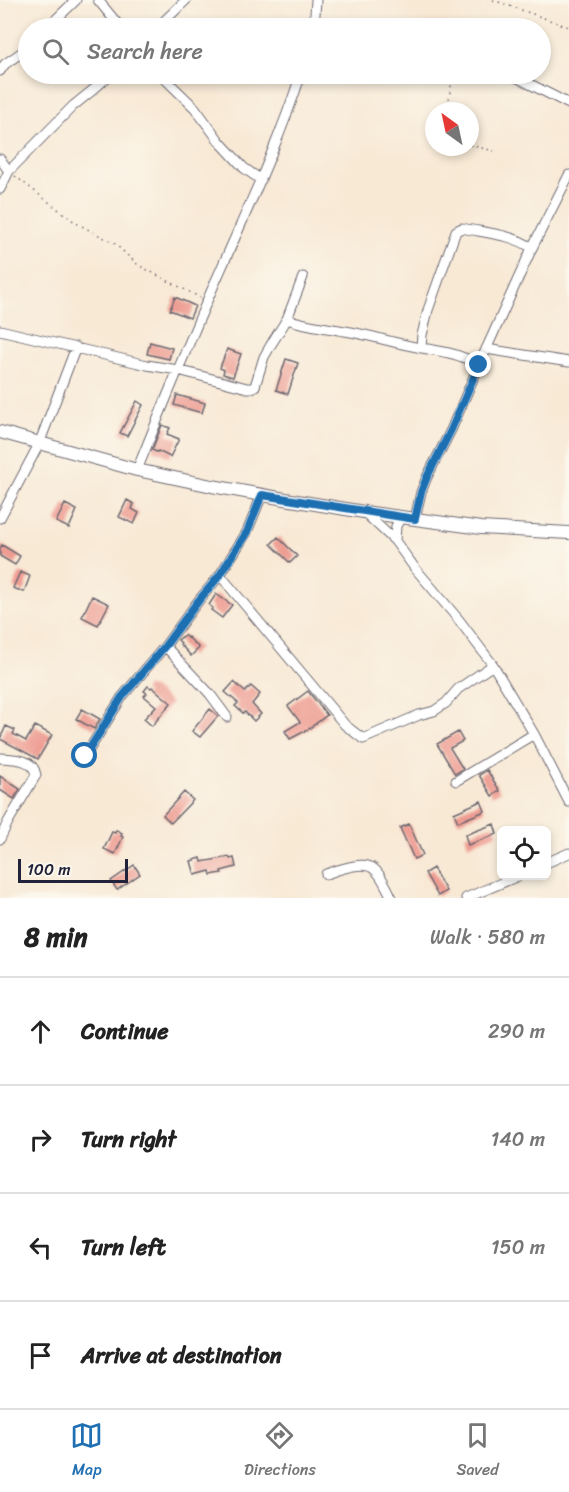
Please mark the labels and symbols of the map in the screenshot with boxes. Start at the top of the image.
north arrow [425,102,479,156]
route end [465,351,491,377]
route start [71,742,97,768]
scale bar [18,856,128,884]

